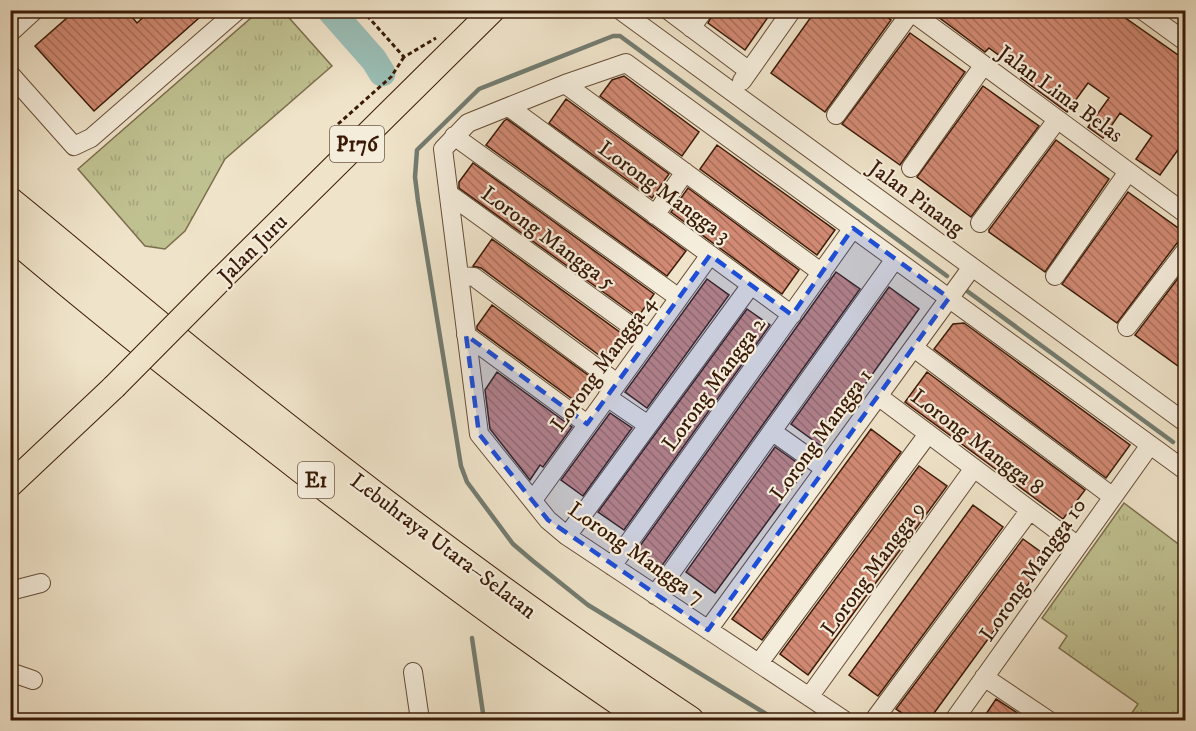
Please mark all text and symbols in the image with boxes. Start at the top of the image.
street label: Jalan Lima Belas [991,39,1128,149]
road number: P176 [330,126,384,162]
street label: Lorong Mangga 3 [593,135,736,249]
street label: Jalan Pinang [862,153,969,242]
street label: Lorong Mangga 5 [476,180,621,296]
street label: Jalan Juru [211,209,294,291]
street label: Lorong Mangga 4 [545,290,662,437]
street label: Lorong Mangga 2 [656,311,772,456]
street label: Lorong Mangga 1 [764,364,878,506]
street label: Lorong Mangga 8 [905,383,1049,501]
road number: E1 [298,462,334,498]
street label: Lebuhraya Utara–Selatan [345,467,542,625]
street label: Lorong Mangga 10 [974,493,1093,647]
street label: Lorong Mangga 7 [563,496,710,610]
street label: Lorong Mangga 9 [815,496,931,641]

